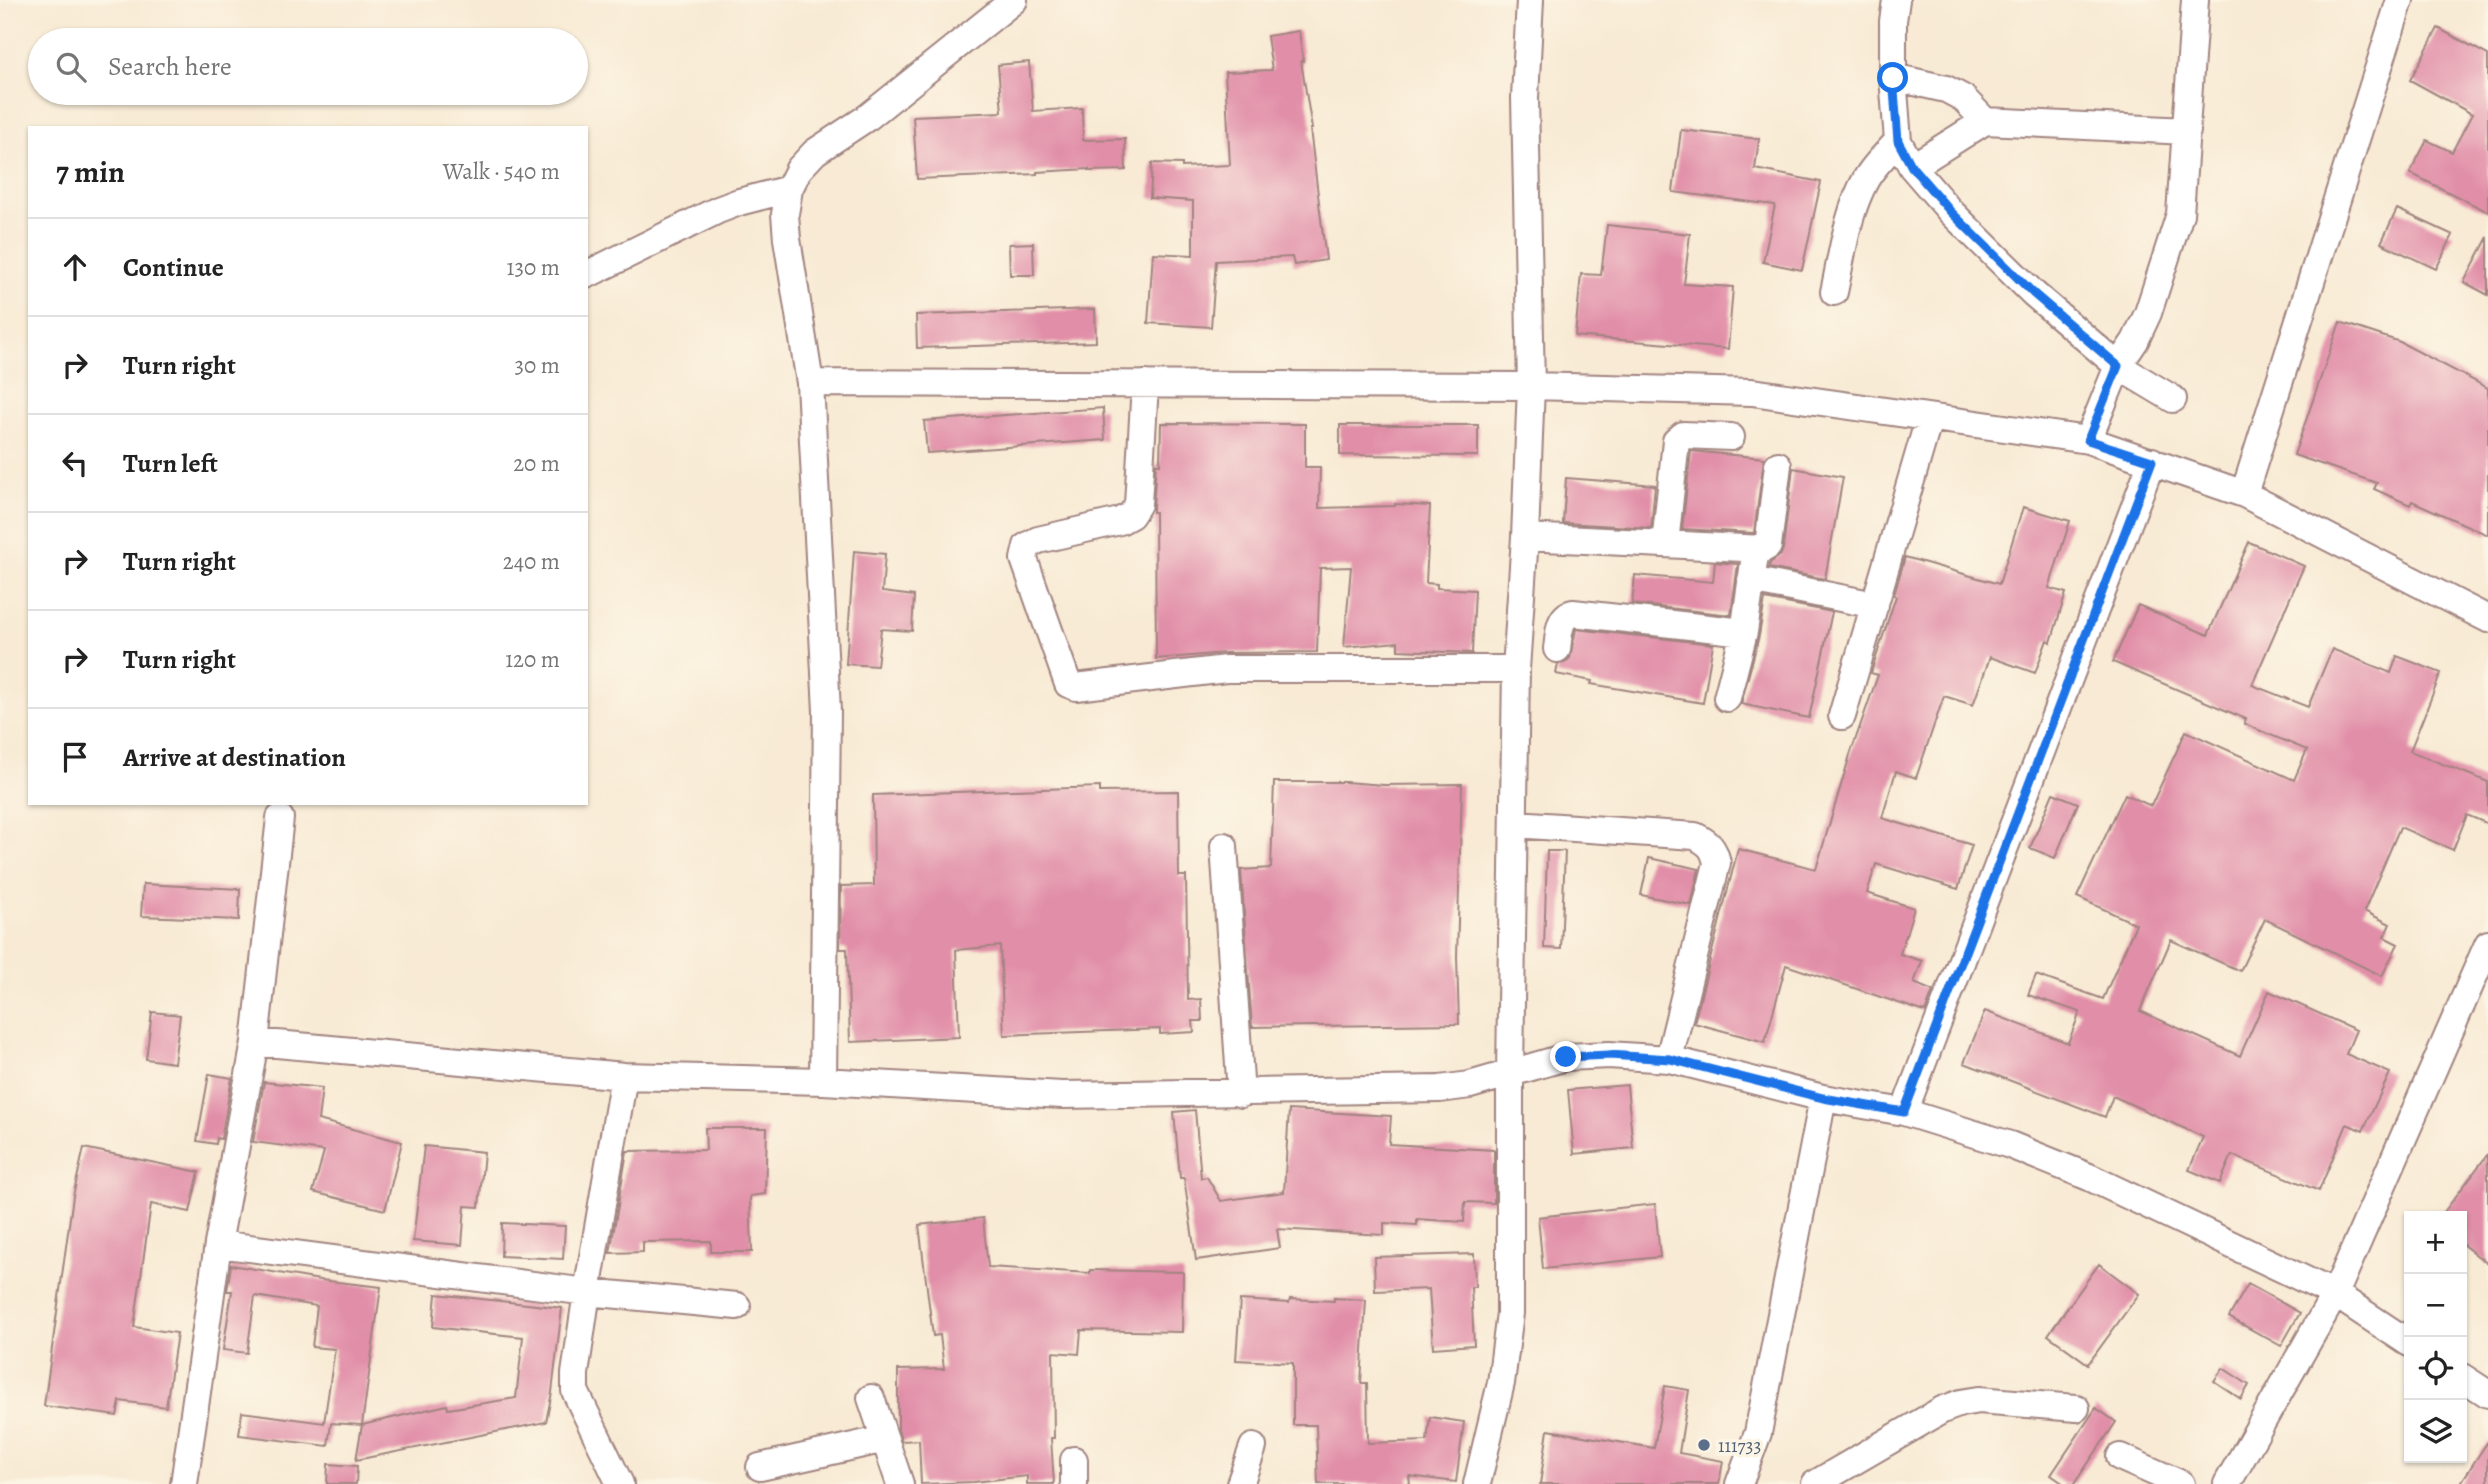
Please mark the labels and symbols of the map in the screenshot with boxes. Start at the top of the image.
route start [1877,62,1908,93]
route end [1550,1041,1581,1072]
place label: 111733 [1718,1433,1761,1459]
marker: 111733 [1696,1437,1712,1453]

